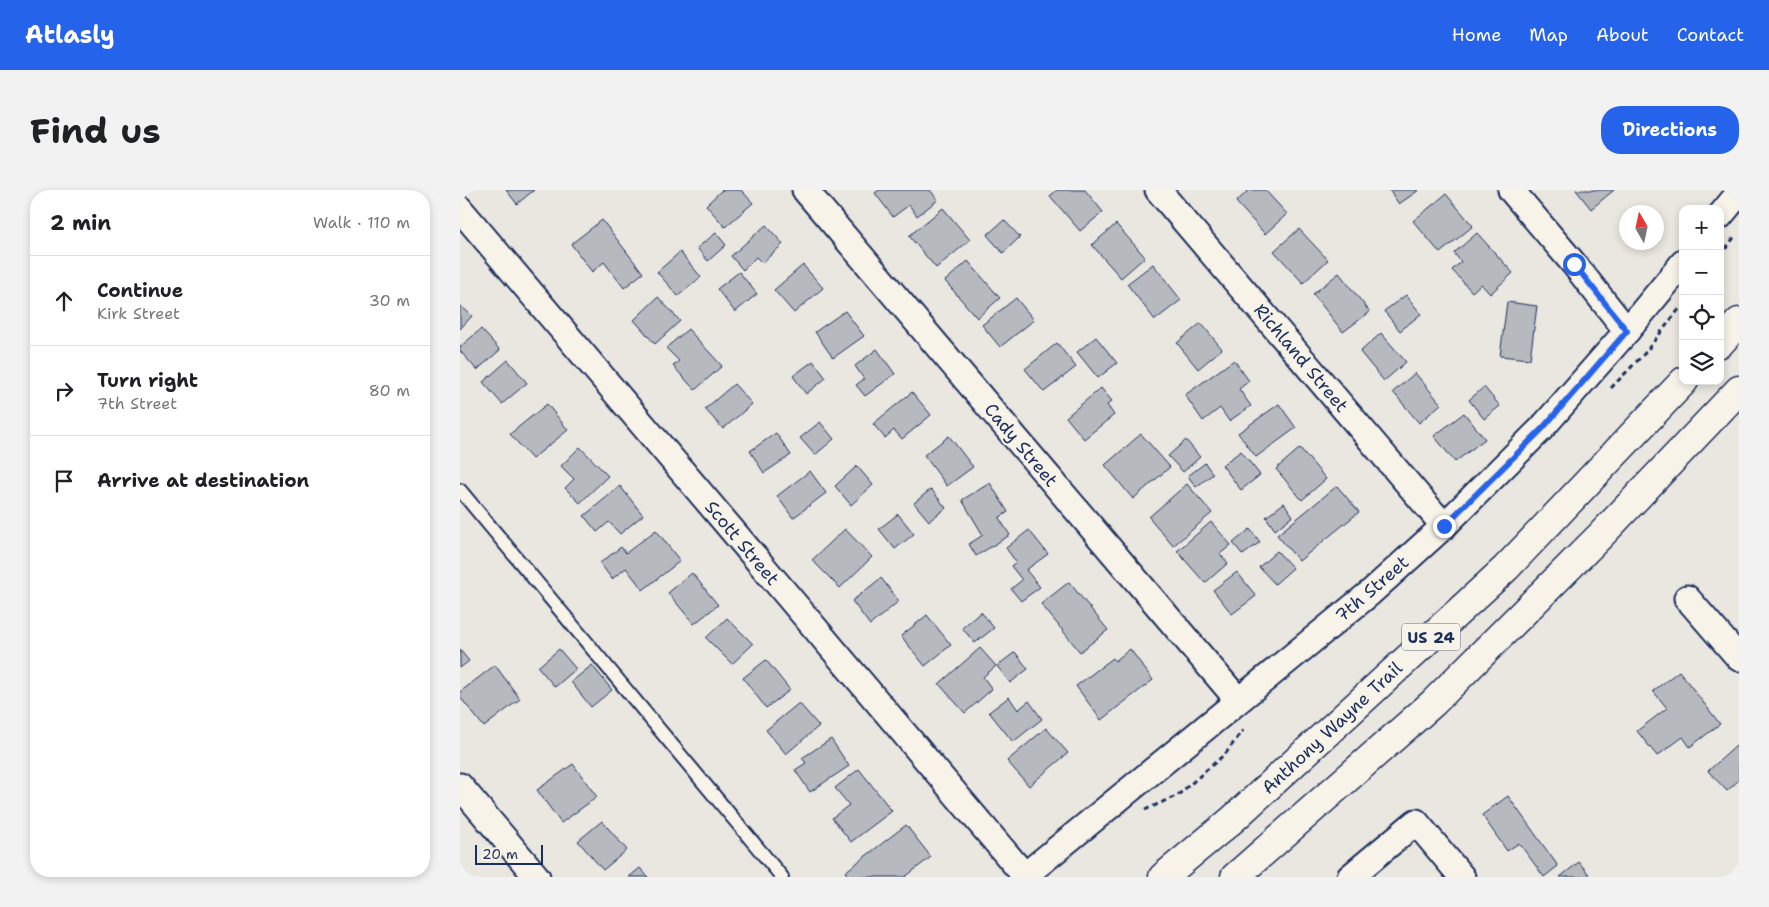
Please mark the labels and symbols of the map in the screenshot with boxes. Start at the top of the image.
north arrow [1619,205,1664,250]
route start [1563,253,1586,276]
street label: Richland Street [1248,299,1354,418]
street label: Cady Street [979,398,1063,492]
street label: Scott Street [699,496,785,591]
route end [1433,515,1456,538]
street label: 7th Street [1330,550,1414,628]
road number: US 24 [1402,624,1460,651]
street label: Anthony Wayne Trail [1257,656,1408,799]
scale bar [475,842,542,865]

